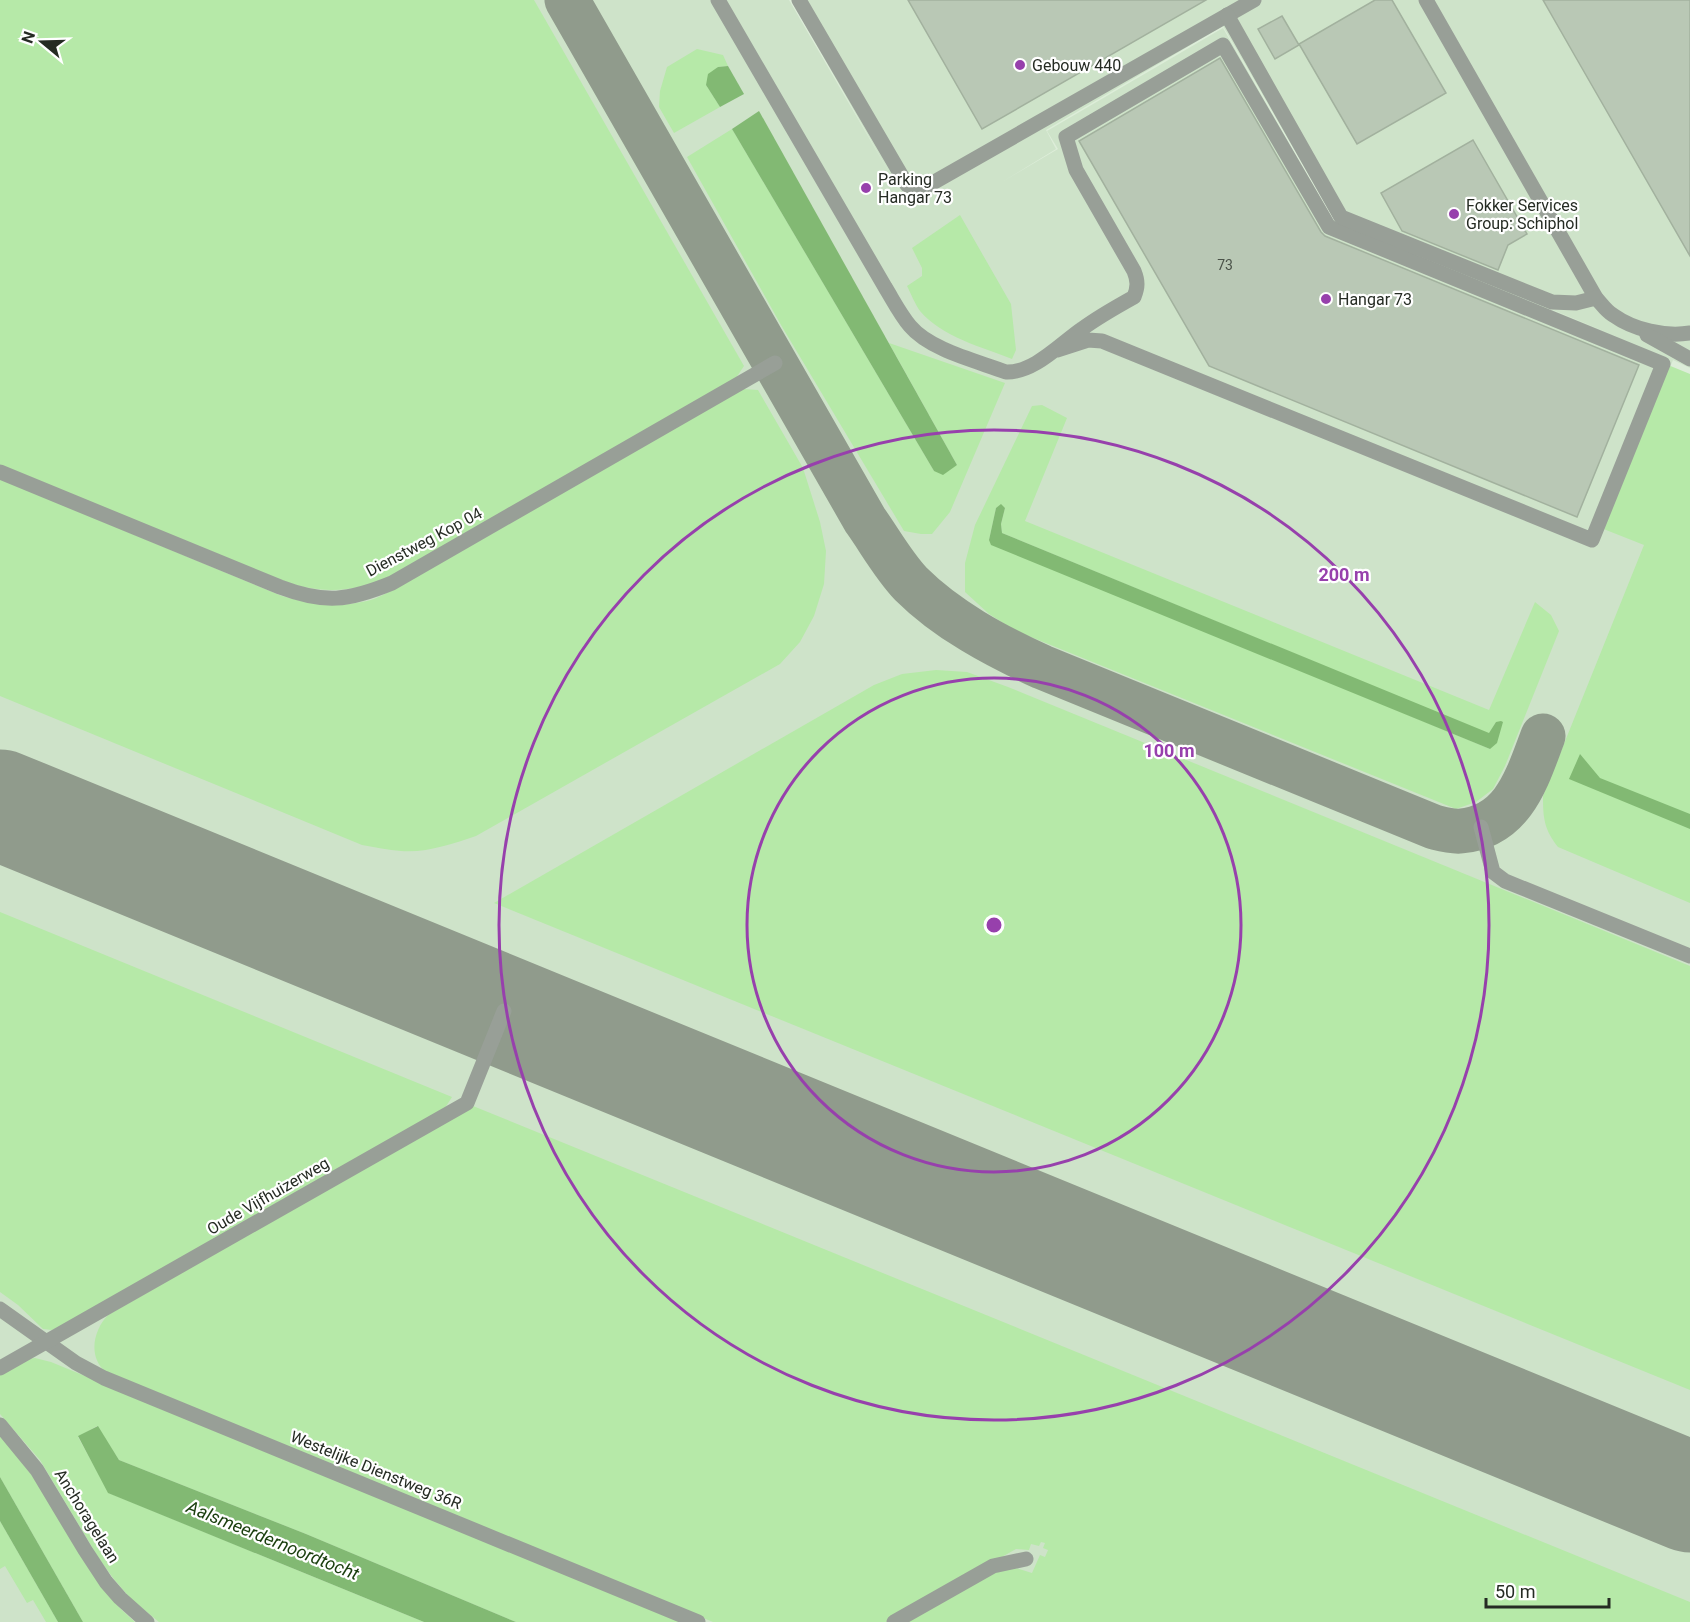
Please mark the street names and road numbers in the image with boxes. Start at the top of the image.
street label: Dienstweg Kop 04 [363,503,485,581]
street label: Oude Vijfhuizerweg [204,1153,332,1239]
street label: Westelijke Dienstweg 36R [288,1427,464,1513]
street label: Anchoragelaan [51,1466,123,1566]

